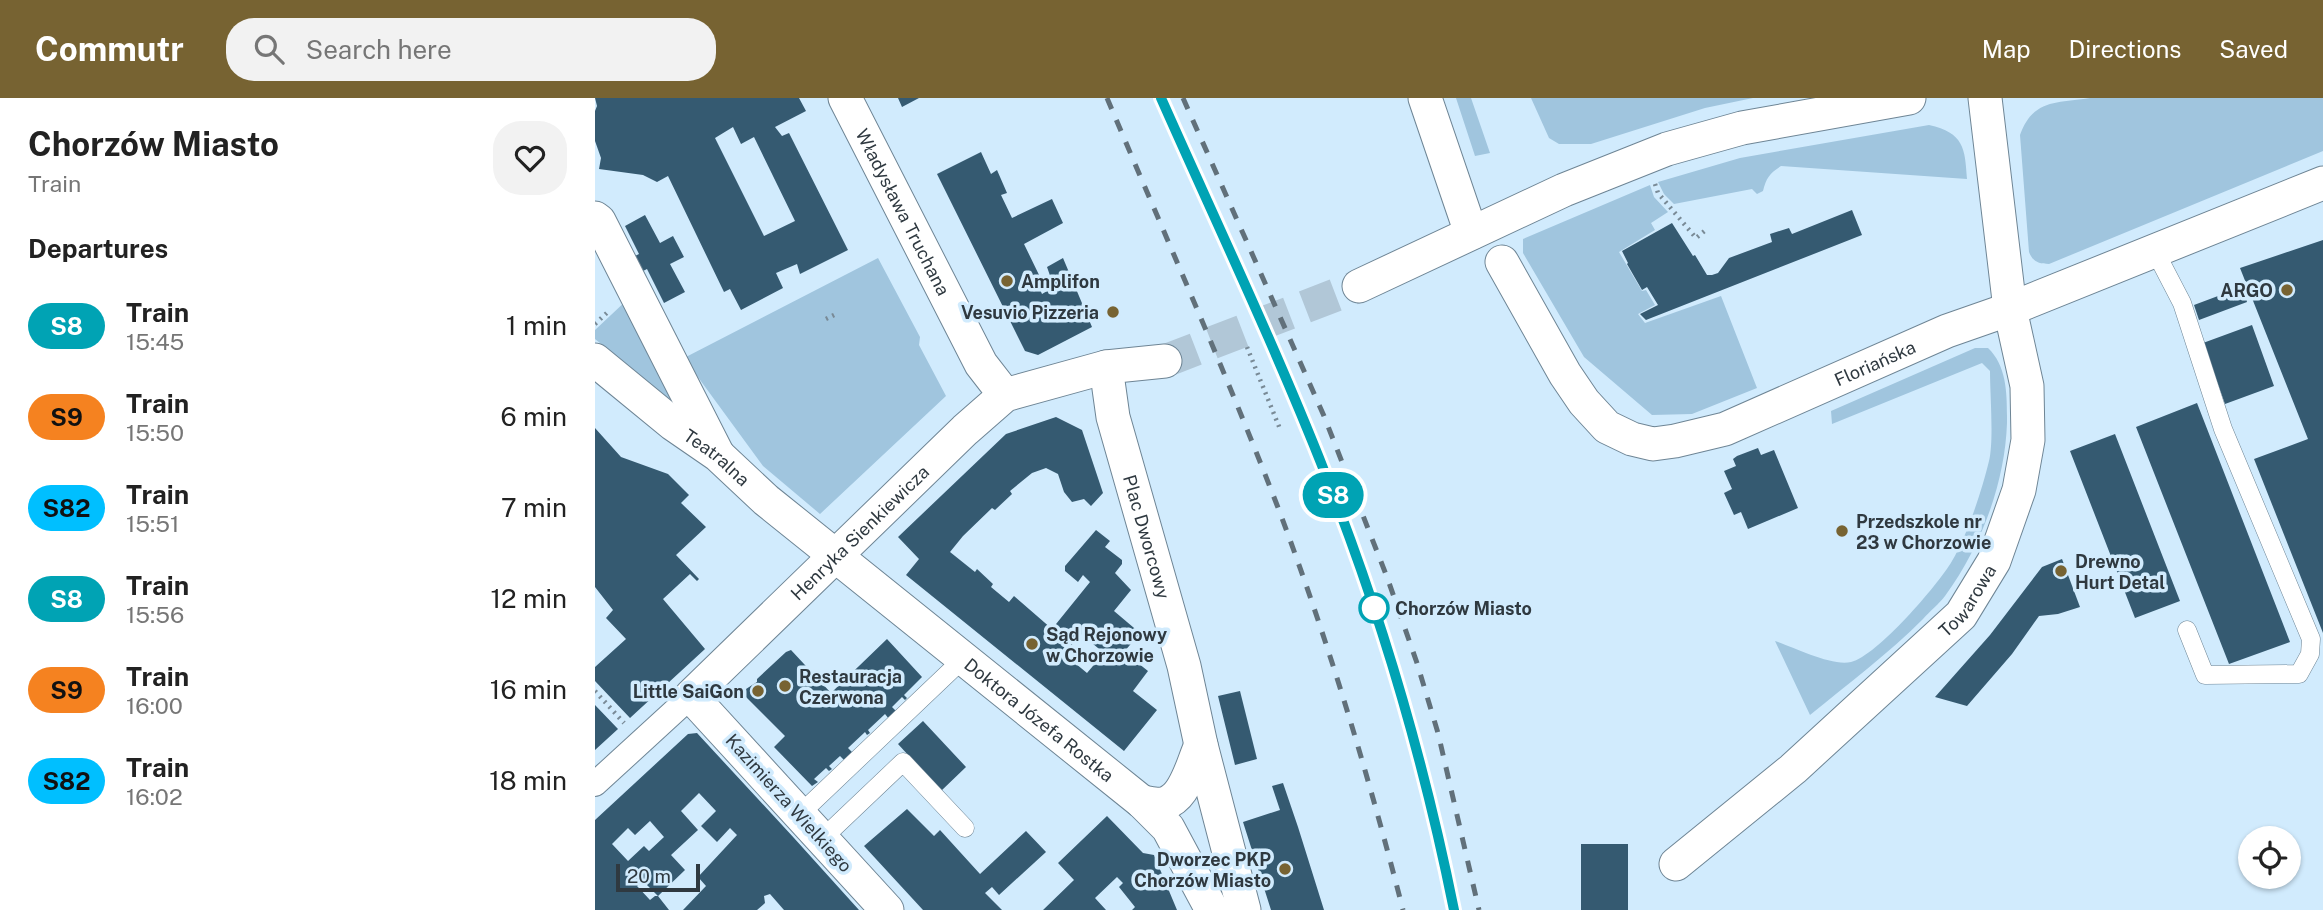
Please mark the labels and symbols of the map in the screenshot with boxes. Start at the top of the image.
street label: Władysława Truchana [852,125,955,299]
place label: Amplifon [1021,271,1100,292]
marker: Amplifon [999,273,1015,289]
place label: ARGO [2220,280,2273,301]
marker: ARGO [2279,282,2295,298]
place label: Vesuvio Pizzeria [961,302,1099,323]
marker: Vesuvio Pizzeria [1105,304,1121,320]
street label: Floriańska [1831,336,1919,390]
street label: Teatralna [680,424,754,490]
street label: Henryka Sienkiewicza [786,461,933,604]
street label: Plac Dworcowy [1119,472,1175,601]
line badge: S8 [1301,472,1365,518]
place label: Przedszkole nr 23 w Chorzowie [1856,511,1991,553]
marker: Przedszkole nr 23 w Chorzowie [1834,523,1850,539]
place label: Drewno Hurt Detal [2075,551,2165,593]
street label: Towarowa [1934,561,2000,641]
marker: Drewno Hurt Detal [2053,563,2069,579]
marker: Chorzów Miasto [1359,593,1389,623]
place label: Chorzów Miasto [1395,598,1532,619]
place label: Sąd Rejonowy w Chorzowie [1046,624,1167,666]
marker: Sąd Rejonowy w Chorzowie [1024,636,1040,652]
street label: Doktora Józefa Rostka [961,653,1118,786]
place label: Restauracja Czerwona [799,666,902,708]
marker: Restauracja Czerwona [777,678,793,694]
place label: Little SaiGon [633,681,744,702]
marker: Little SaiGon [750,683,766,699]
street label: Kazimierza Wielkiego [722,730,856,876]
place label: Dworzec PKP Chorzów Miasto [1134,849,1271,891]
scale bar [616,861,700,893]
marker: Dworzec PKP Chorzów Miasto [1277,861,1293,877]

